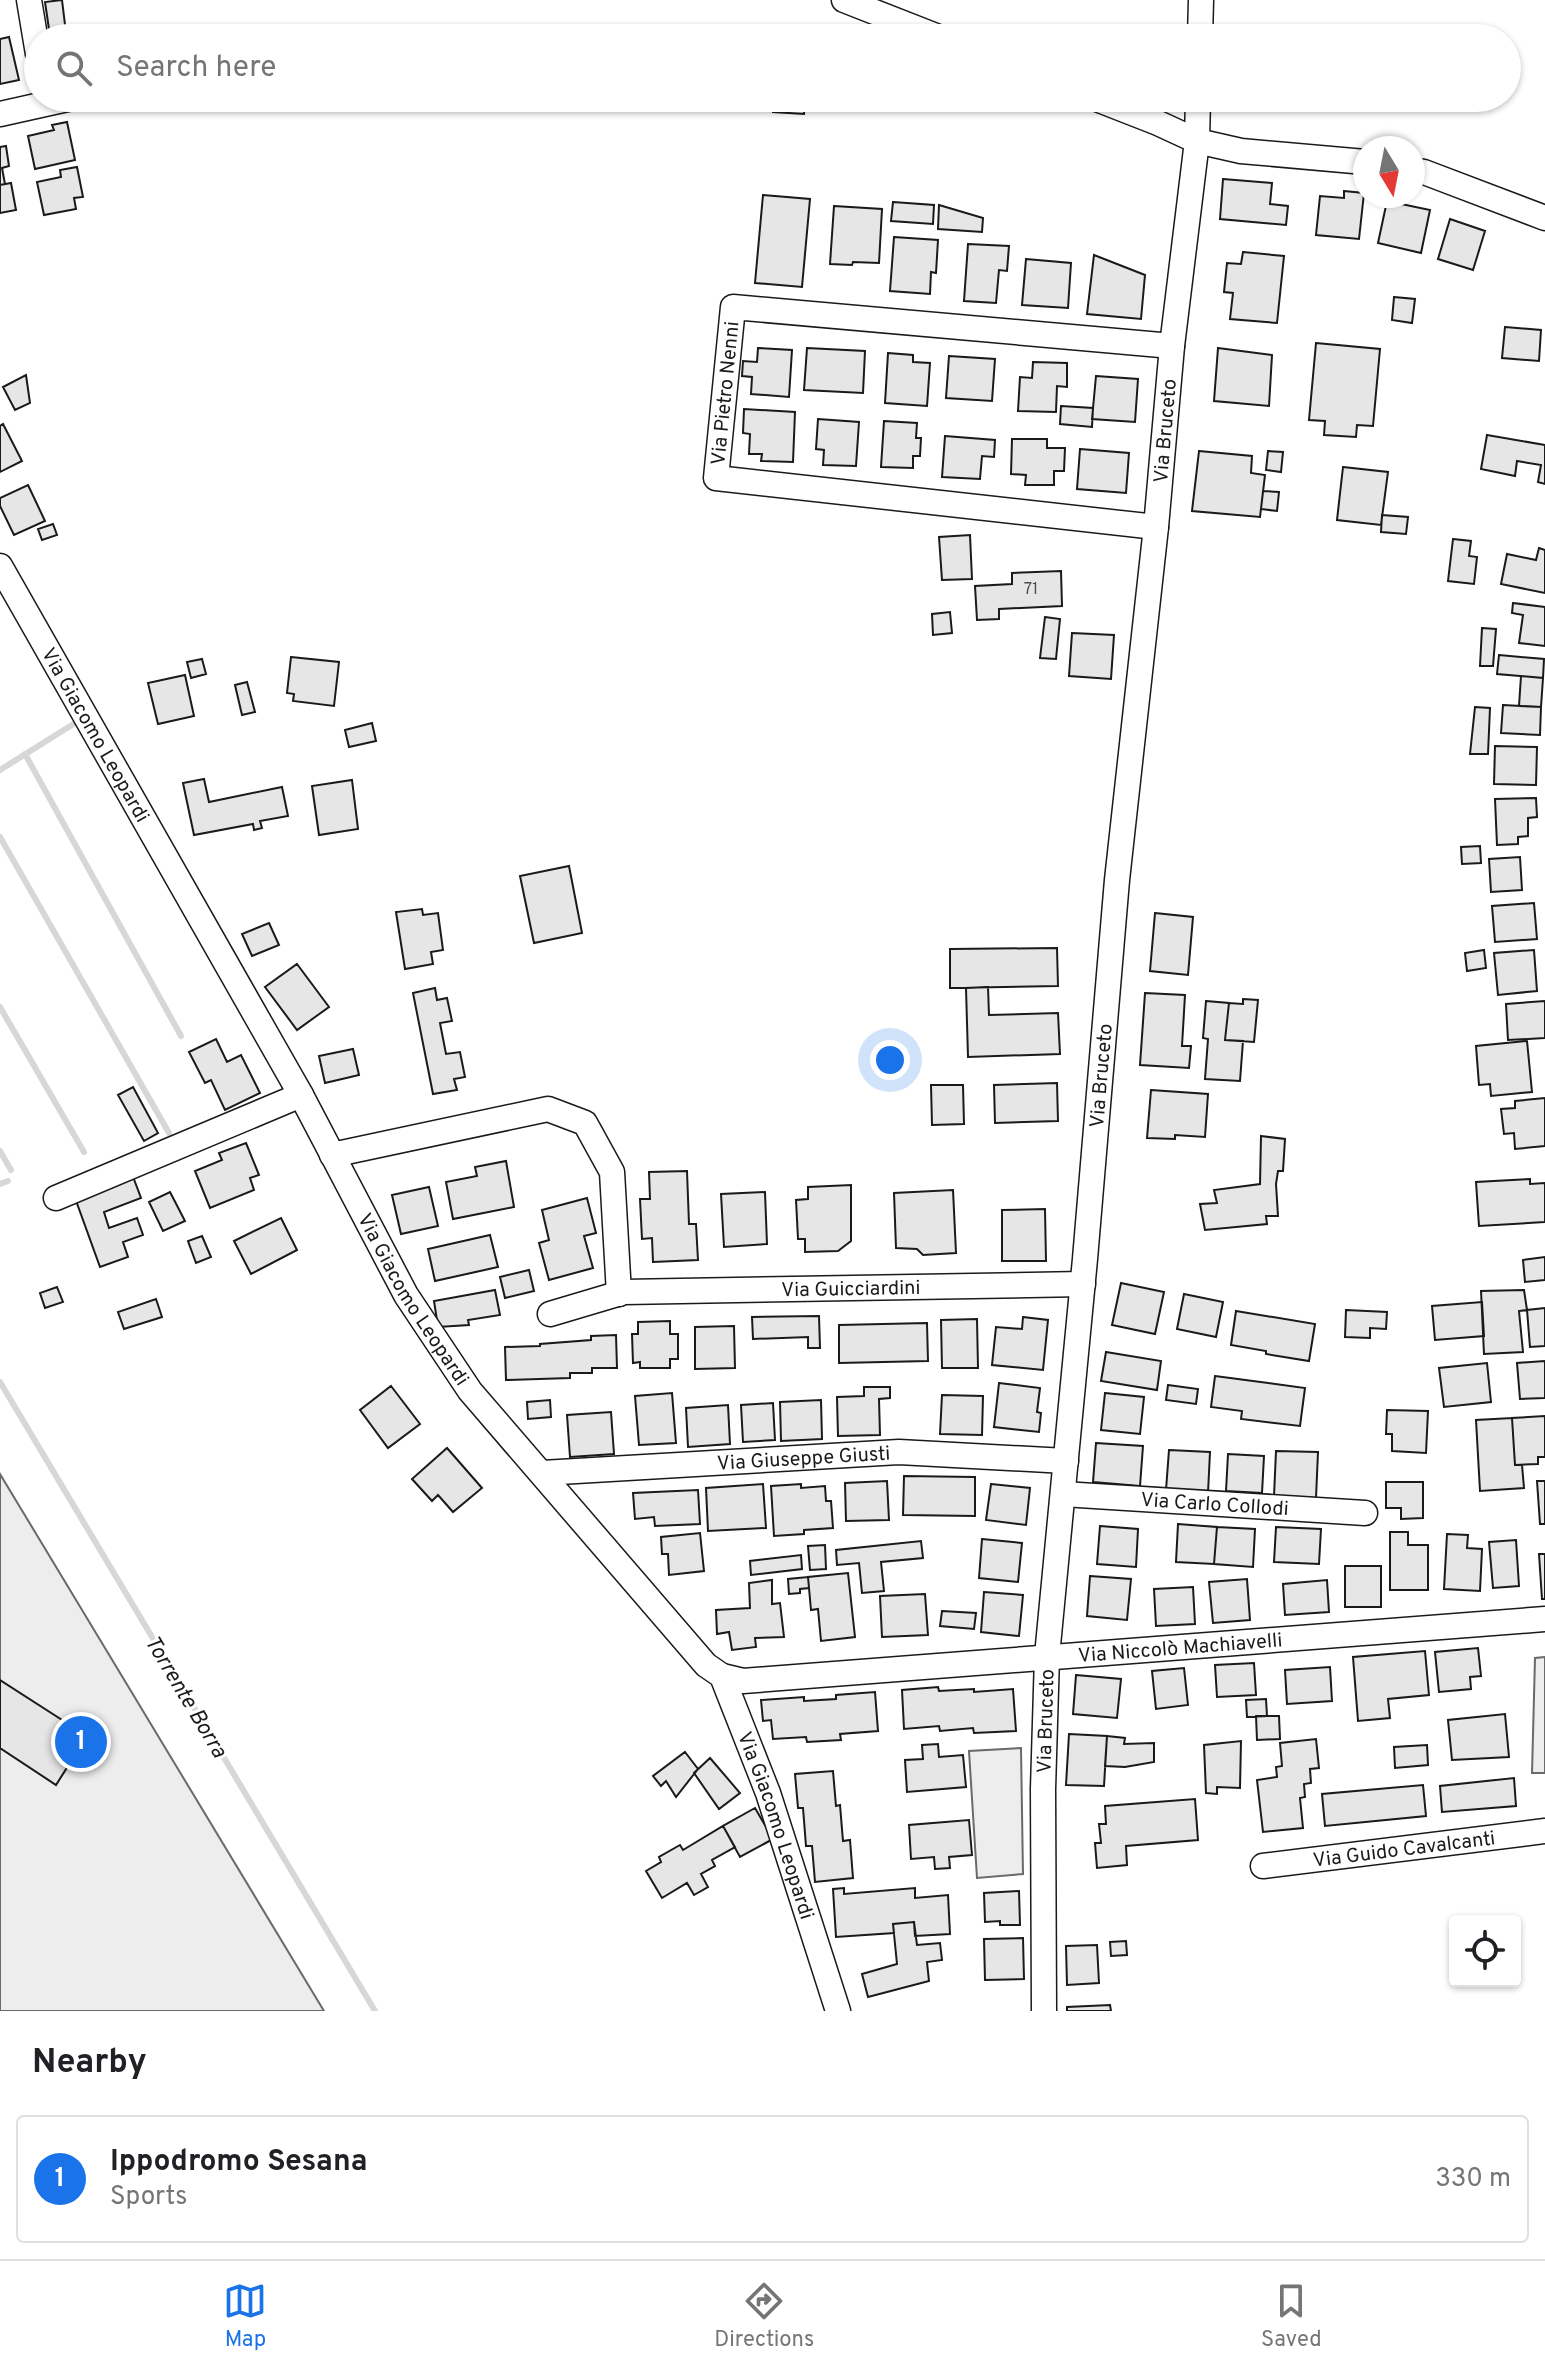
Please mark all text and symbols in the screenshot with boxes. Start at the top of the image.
search box [24,24,1521,112]
icon: search [52,46,96,90]
text: Search here [116,50,276,87]
north arrow [1353,136,1425,208]
street label: Via Pietro Nenni [706,320,747,467]
street label: Via Bruceto [1149,378,1184,484]
house number: 71 [1024,580,1038,600]
street label: Via Giacomo Leopardi [34,644,154,828]
street label: Via Bruceto [1085,1023,1120,1129]
your location [870,1040,910,1080]
street label: Via Giacomo Leopardi [350,1209,474,1391]
street label: Via Guicciardini [781,1276,921,1304]
street label: Via Giuseppe Giusti [716,1442,891,1478]
street label: Via Carlo Collodi [1140,1488,1289,1523]
street label: Via Niccolò Machiavelli [1077,1628,1283,1670]
water label: Torrente Borra [138,1631,232,1764]
street label: Via Bruceto [1032,1668,1062,1774]
pin: 1 [55,1712,107,1772]
street label: Via Giacomo Leopardi [730,1728,819,1923]
street label: Via Guido Cavalcanti [1312,1826,1497,1875]
map controls [1449,1915,1521,1987]
button: locate [1449,1915,1521,1987]
text: Nearby [32,2042,147,2085]
text: Ippodromo Sesana [110,2144,367,2181]
text: 1 [55,2163,65,2196]
text: 330 m [1435,2163,1511,2196]
text: Sports [110,2181,187,2214]
tab: Map [223,2279,267,2354]
tab: Directions [714,2279,814,2354]
tab: Saved [1261,2279,1322,2354]

